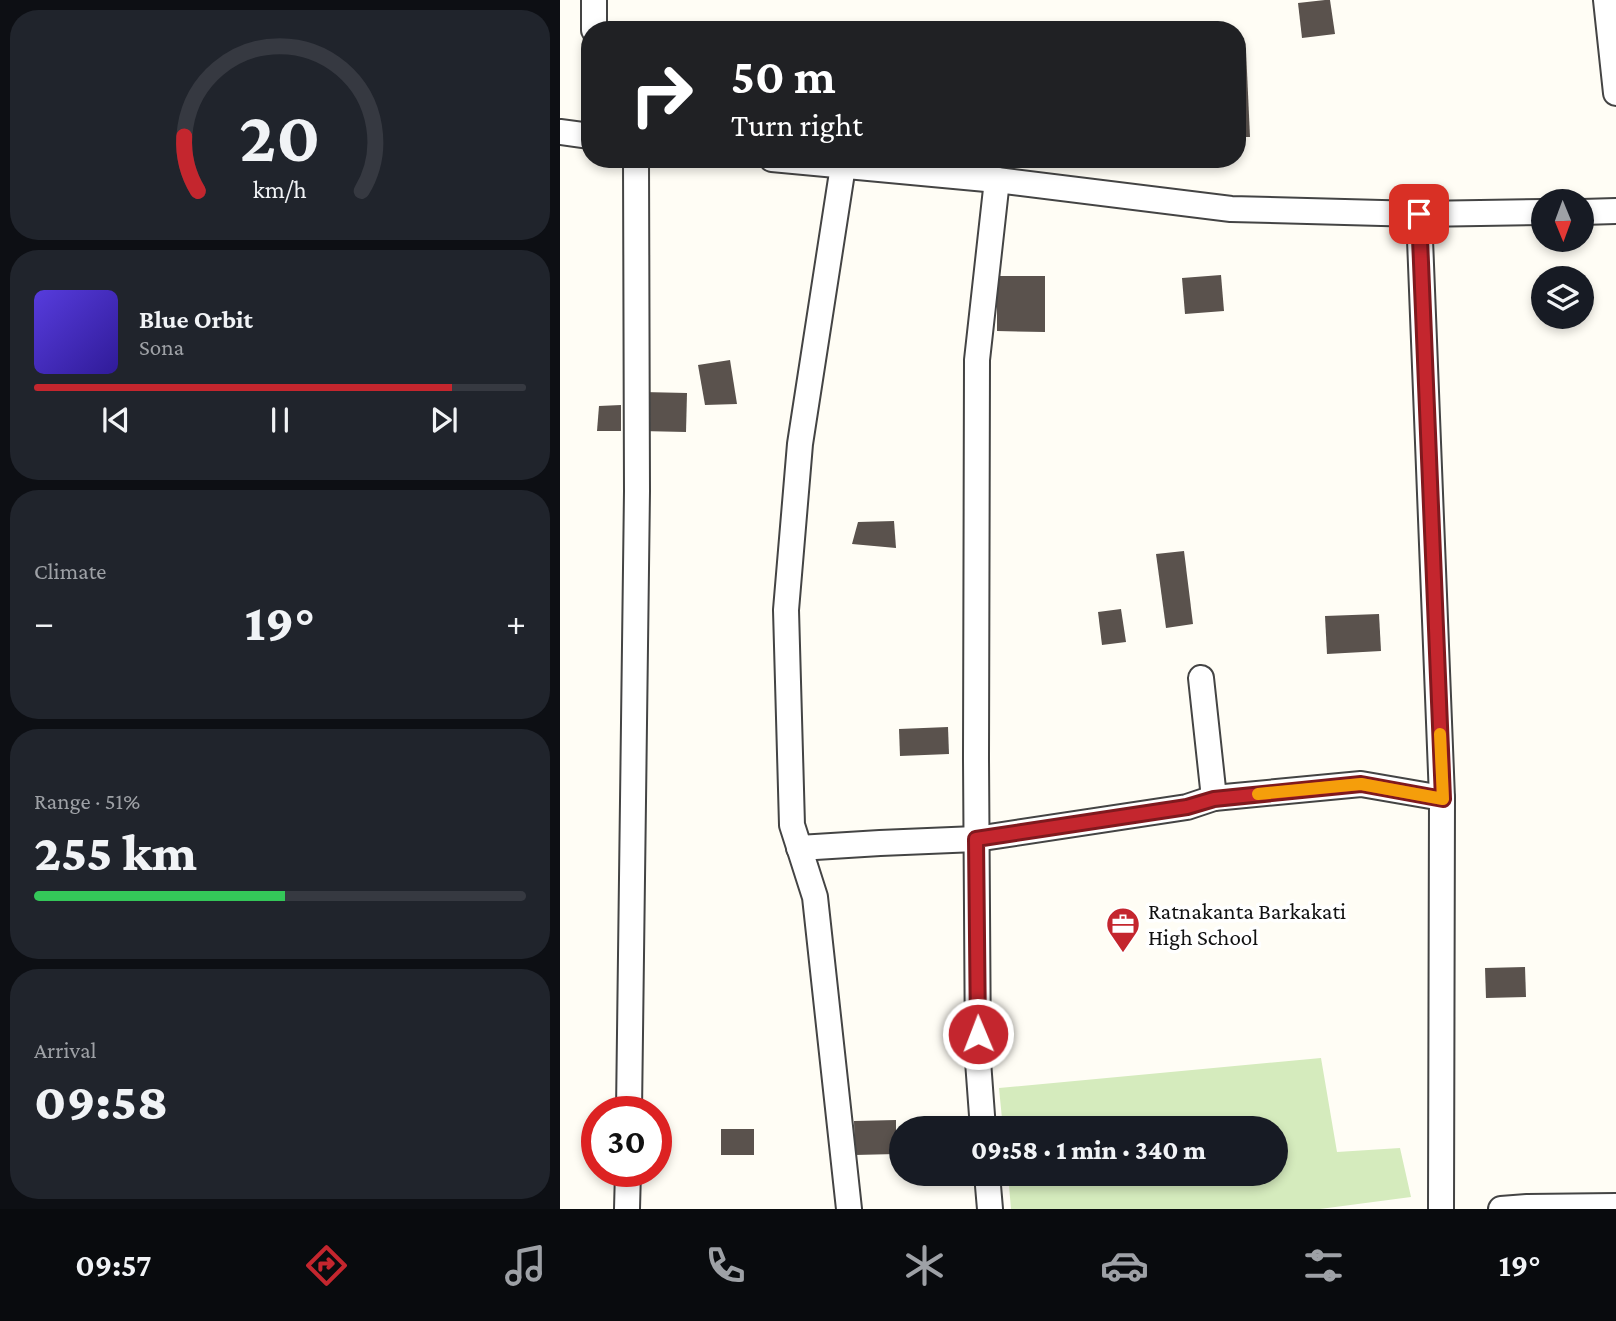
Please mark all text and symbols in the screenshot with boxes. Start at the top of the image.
icon: right [616,49,707,140]
text: 50 m [731,49,836,104]
text: 20 [239,96,321,177]
text: Turn right [731,107,863,143]
text: km/h [253,176,307,203]
pin [1389,184,1449,244]
north arrow [1531,189,1594,252]
map controls [1531,189,1594,329]
icon: arrive [1400,195,1438,233]
button: layers [1531,266,1594,329]
text: Blue Orbit [139,305,253,334]
text: Sona [139,334,184,360]
icon: previous [97,401,135,439]
icon: pause [261,401,299,439]
icon: next [425,401,463,439]
text: Climate [34,558,106,584]
text: 19° [245,593,315,651]
text: − [34,601,54,643]
text: + [506,601,526,643]
text: Range · 51% [34,788,140,814]
text: 255 km [34,823,197,881]
place label: Ratnakanta Barkakati High School [1148,898,1346,950]
office icon: Ratnakanta Barkakati High School [1104,905,1142,954]
position arrow [941,997,1015,1071]
text: Arrival [34,1037,97,1063]
text: 09:58 [34,1072,168,1130]
speed limit sign: 30 [581,1096,672,1187]
text: 09:58 · 1 min · 340 m [971,1136,1206,1165]
icon: directions [302,1241,351,1290]
icon: music [501,1241,550,1290]
icon: phone [701,1241,750,1290]
icon: climate [900,1241,949,1290]
icon: car [1100,1241,1149,1290]
icon: filters [1299,1241,1348,1290]
text: 09:57 [75,1247,151,1283]
text: 19° [1499,1247,1541,1283]

